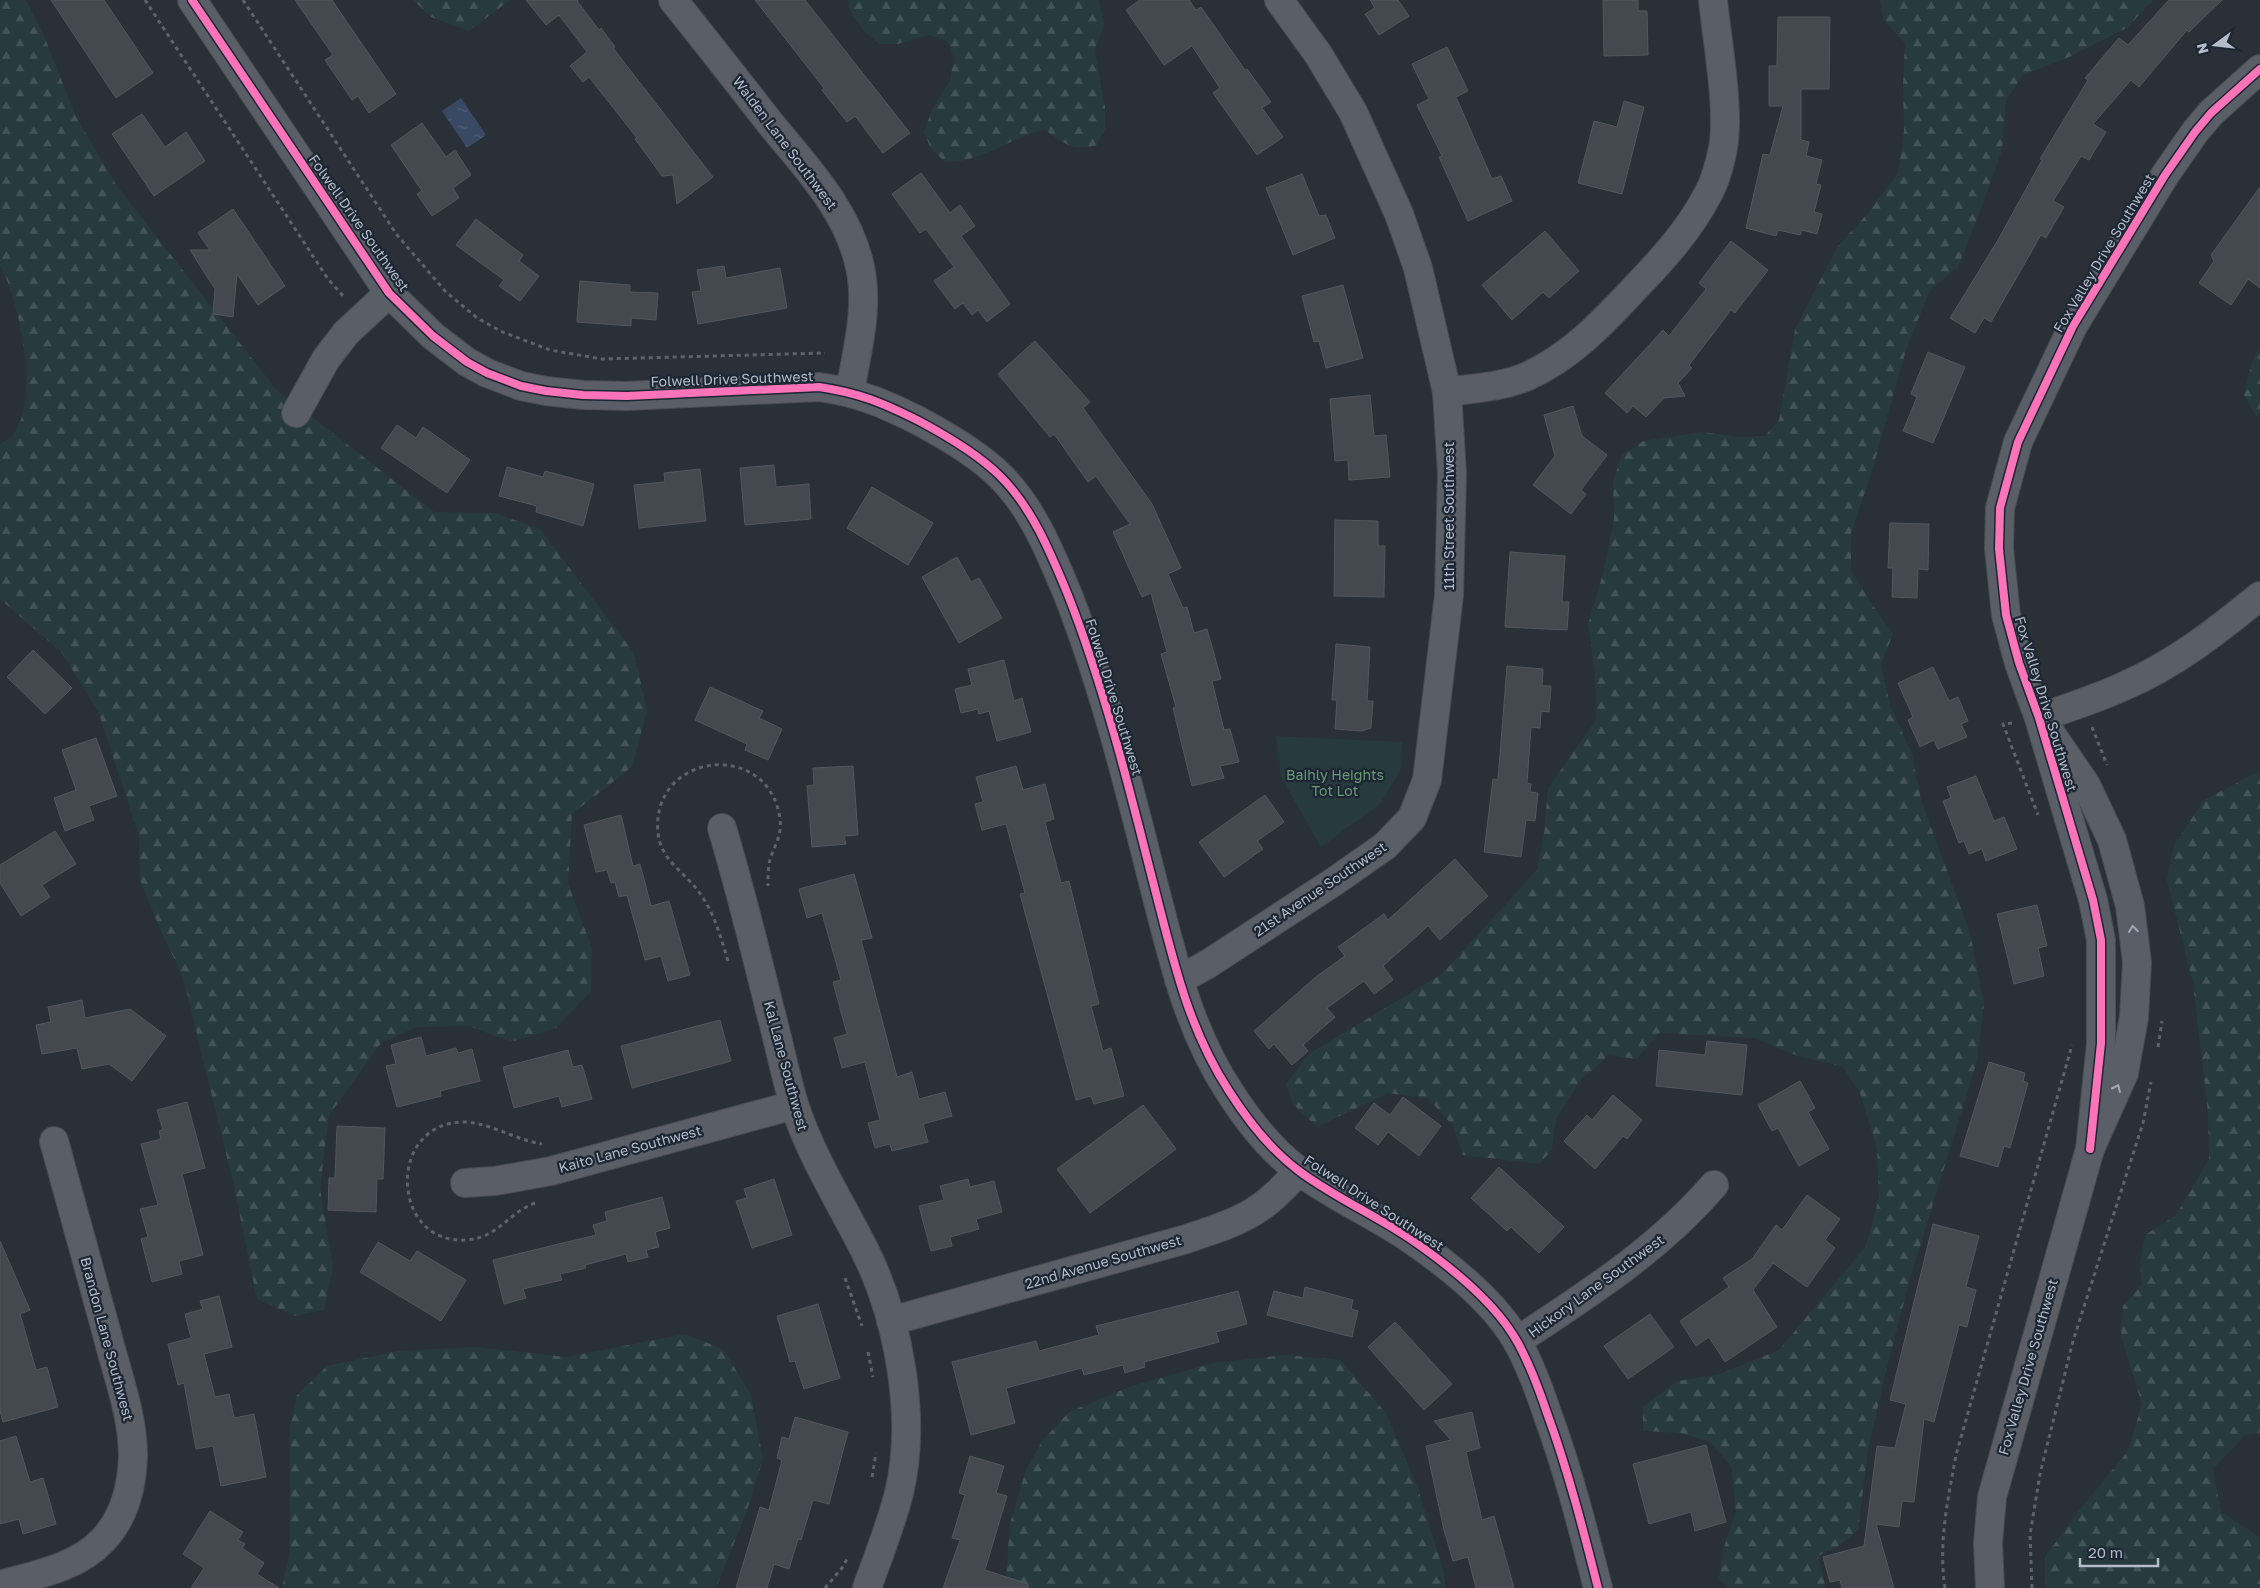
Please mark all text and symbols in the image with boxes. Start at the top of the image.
north arrow [2190,20,2240,70]
text: N [2192,41,2212,56]
street label: Walden Lane Southwest [730,73,841,213]
street label: Folwell Drive Southwest [306,151,413,294]
street label: Fox Valley Drive Southwest [2049,170,2158,335]
street label: Folwell Drive Southwest [650,367,814,390]
street label: 11th Street Southwest [1440,442,1457,590]
street label: Fox Valley Drive Southwest [2012,614,2081,794]
street label: Folwell Drive Southwest [1082,616,1146,777]
park label: Baihly Heights Tot Lot [1286,766,1384,799]
street label: 21st Avenue Southwest [1250,838,1389,939]
one-way arrow [2128,924,2139,932]
street label: Kal Lane Southwest [761,999,812,1133]
one-way arrow [2111,1084,2122,1093]
street label: Kaito Lane Southwest [557,1121,703,1176]
street label: Folwell Drive Southwest [1301,1151,1447,1254]
street label: 22nd Avenue Southwest [1023,1231,1183,1292]
street label: Hickory Lane Southwest [1524,1231,1667,1341]
street label: Brandon Lane Southwest [77,1255,138,1423]
street label: Fox Valley Drive Southwest [1994,1277,2061,1457]
scale bar [2080,1536,2158,1568]
text: 20 m [2088,1543,2123,1561]

